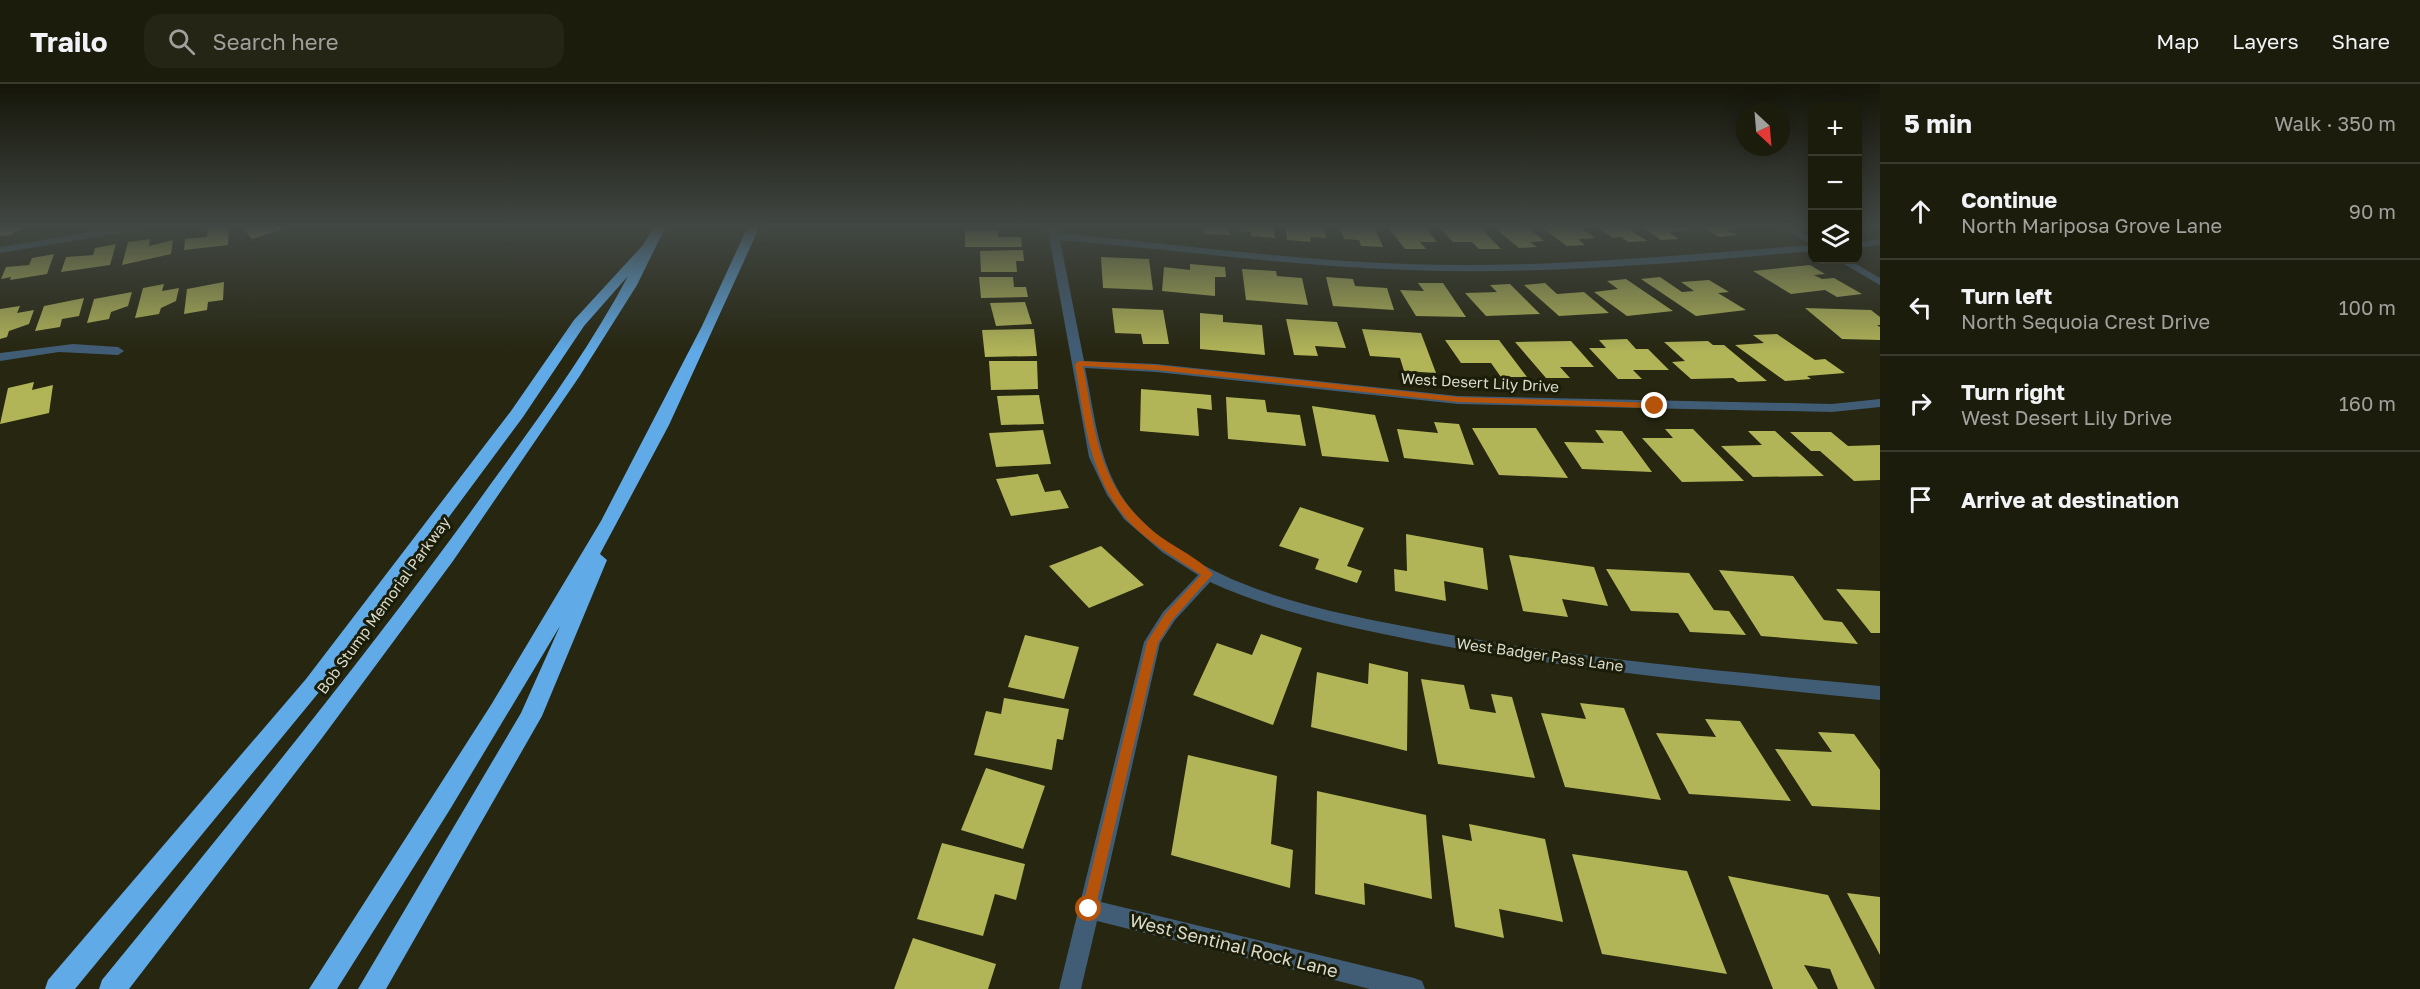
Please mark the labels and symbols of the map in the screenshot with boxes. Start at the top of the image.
north arrow [1736,102,1790,156]
street label: West Desert Lily Drive [1400,369,1560,395]
route end [1641,392,1667,418]
street label: Bob Stump Memorial Parkway [313,512,454,697]
street label: West Badger Pass Lane [1455,633,1625,675]
route start [1075,895,1101,921]
street label: West Sentinal Rock Lane [1127,908,1341,982]

